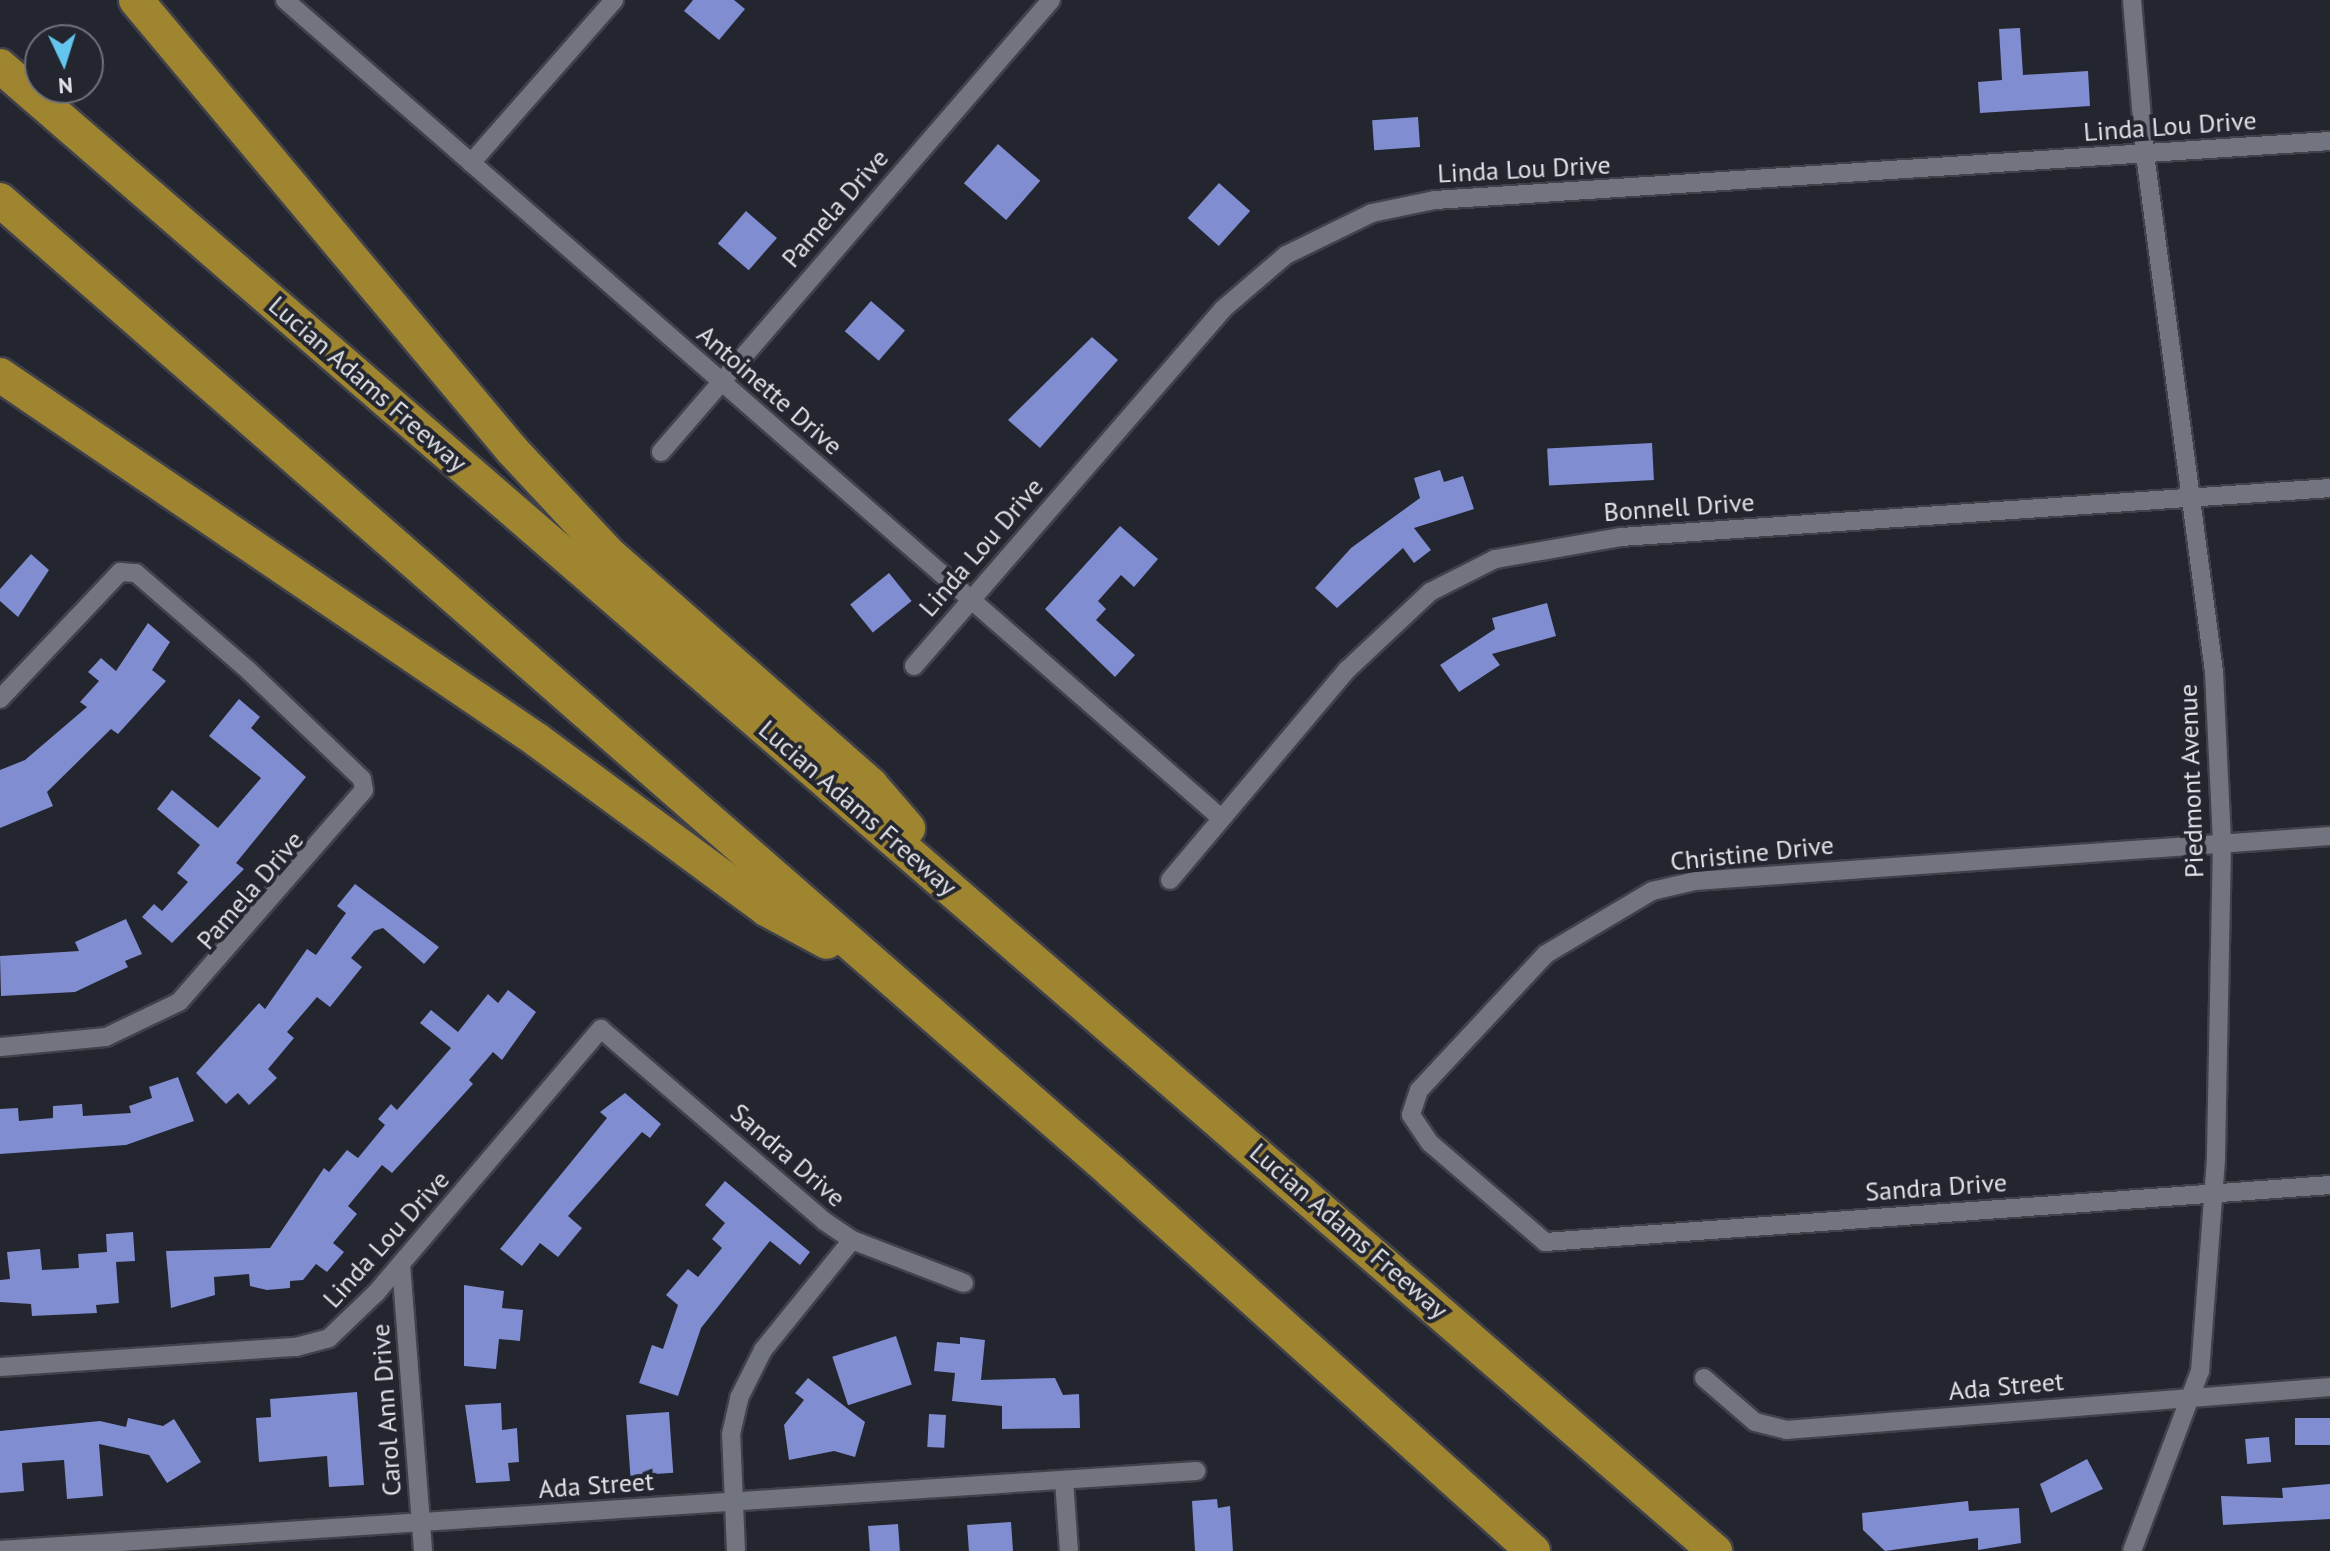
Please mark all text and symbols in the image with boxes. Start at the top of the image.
north arrow [24,24,104,104]
text: N [57,71,74,100]
street label: Linda Lou Drive [2082,104,2258,148]
street label: Pamela Drive [775,142,895,274]
street label: Linda Lou Drive [1437,149,1611,189]
street label: Lucian Adams Freeway [262,289,474,479]
street label: Antoinette Drive [691,319,849,461]
street label: Linda Lou Drive [912,471,1050,623]
street label: Bonnell Drive [1603,486,1755,528]
street label: Piedmont Avenue [2172,683,2210,879]
street label: Lucian Adams Freeway [752,713,964,903]
street label: Pamela Drive [190,824,310,956]
street label: Christine Drive [1669,829,1835,877]
street label: Sandra Drive [724,1097,852,1213]
street label: Lucian Adams Freeway [1243,1136,1455,1326]
street label: Linda Lou Drive [316,1164,456,1314]
street label: Sandra Drive [1864,1166,2008,1208]
street label: Carol Ann Drive [364,1322,408,1498]
street label: Ada Street [1947,1365,2065,1407]
street label: Ada Street [537,1465,655,1505]

